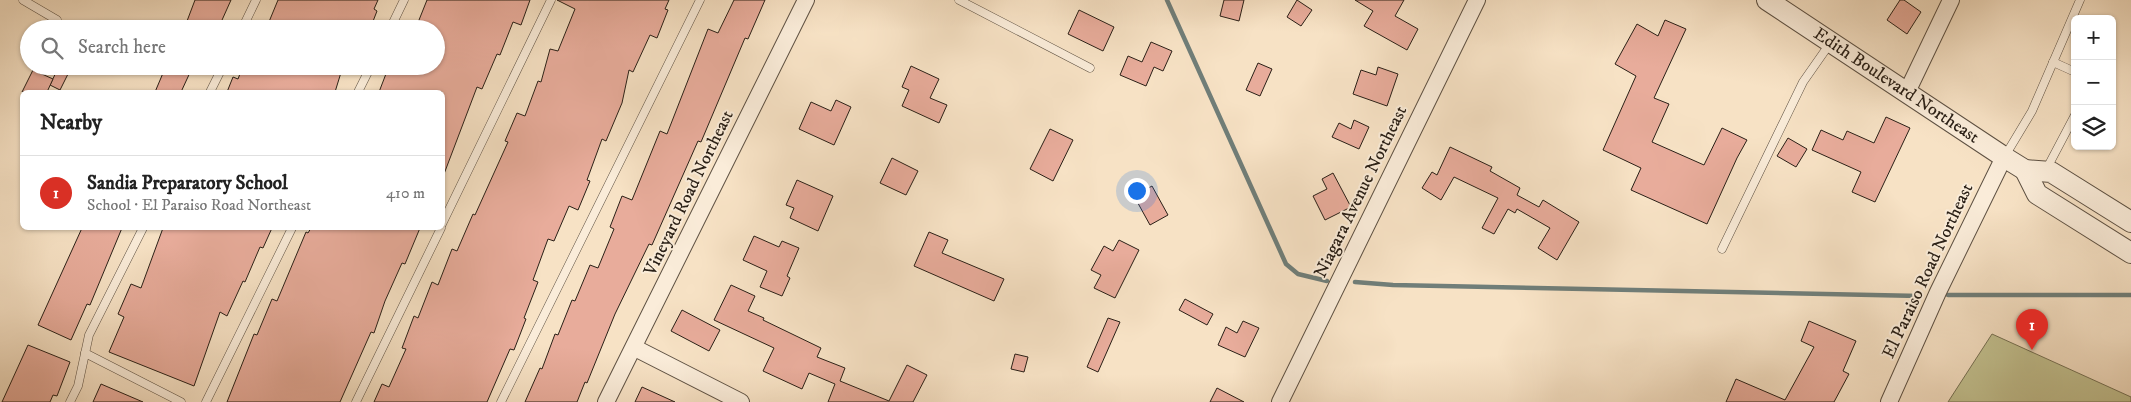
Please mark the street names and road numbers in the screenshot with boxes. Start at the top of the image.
street label: Edith Boulevard Northeast [1809,23,1983,148]
street label: Niagara Avenue Northeast [1310,102,1412,282]
street label: Vineyard Road Northeast [639,106,739,280]
street label: El Paraiso Road Northeast [1878,180,1978,362]

